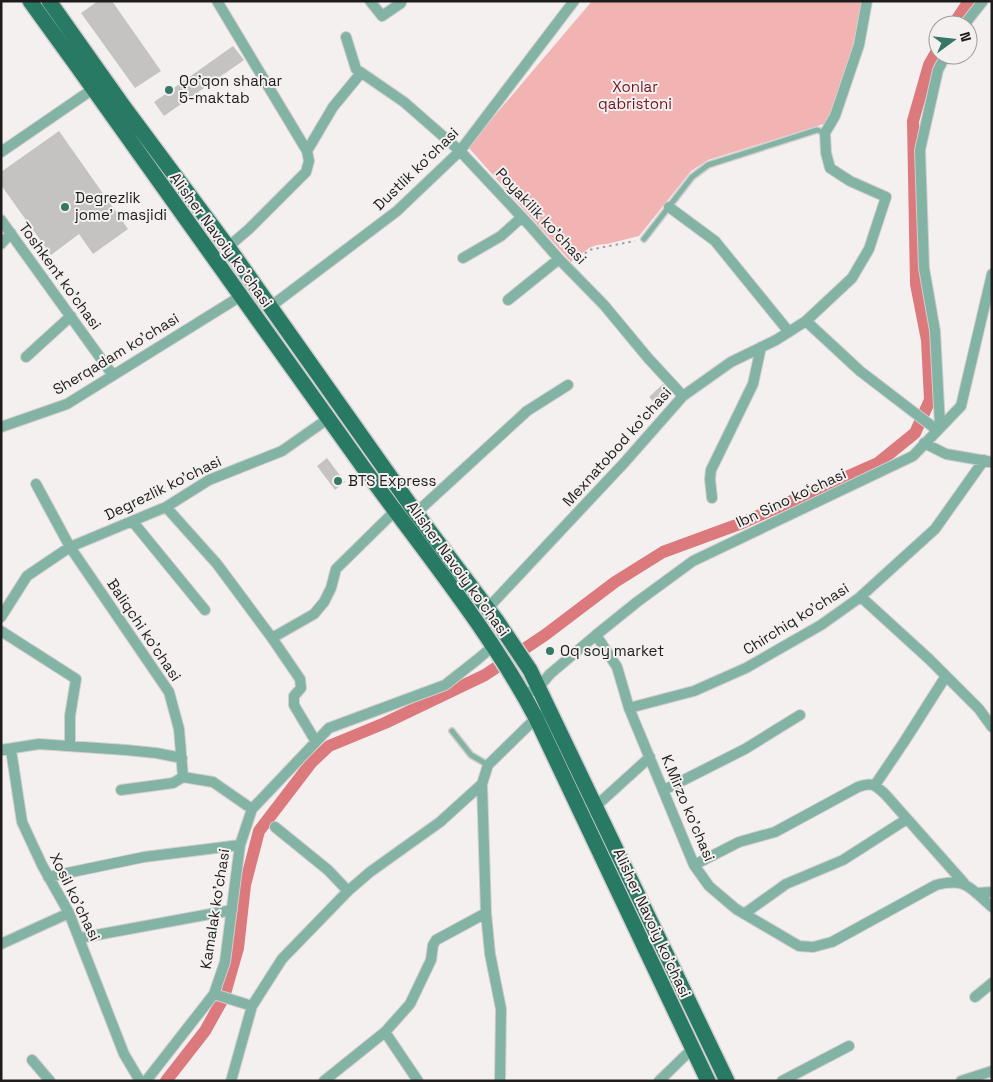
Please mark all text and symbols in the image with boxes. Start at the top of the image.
north arrow [928,15,978,65]
text: N [956,30,975,44]
place label: Qo'qon shahar 5-maktab [179,71,283,107]
park label: Xonlar qabristoni [598,77,672,113]
marker: Qo'qon shahar 5-maktab [163,84,175,96]
street label: Dustlik ko'chasi [369,123,462,214]
street label: Poyakilik ko'chasi [492,163,591,268]
street label: Alisher Navoiy ko'chasi [166,168,277,311]
place label: Degrezlik jome' masjidi [74,188,167,224]
marker: Degrezlik jome' masjidi [59,201,71,213]
street label: Toshkent ko'chasi [15,218,106,333]
street label: Sherqadam ko'chasi [49,308,182,399]
street label: Mexnatobod ko'chasi [558,383,675,510]
street label: Degrezlik ko'chasi [101,451,224,524]
street label: Ibn Sino ko‘chasi [733,464,849,531]
place label: BTS Express [348,471,436,490]
marker: BTS Express [332,475,344,487]
street label: Alisher Navoiy ko'chasi [403,497,514,640]
street label: Baliqchi ko'chasi [103,575,186,684]
street label: Chirchiq ko’chasi [739,578,852,659]
place label: Oq soy market [560,641,664,660]
marker: Oq soy market [544,645,556,657]
street label: K.Mirzo ko'chasi [657,752,719,864]
street label: Alisher Navoiy ko'chasi [610,845,695,1000]
street label: Kamalak ko'chasi [196,847,233,970]
street label: Xosil ko'chasi [46,850,105,944]

